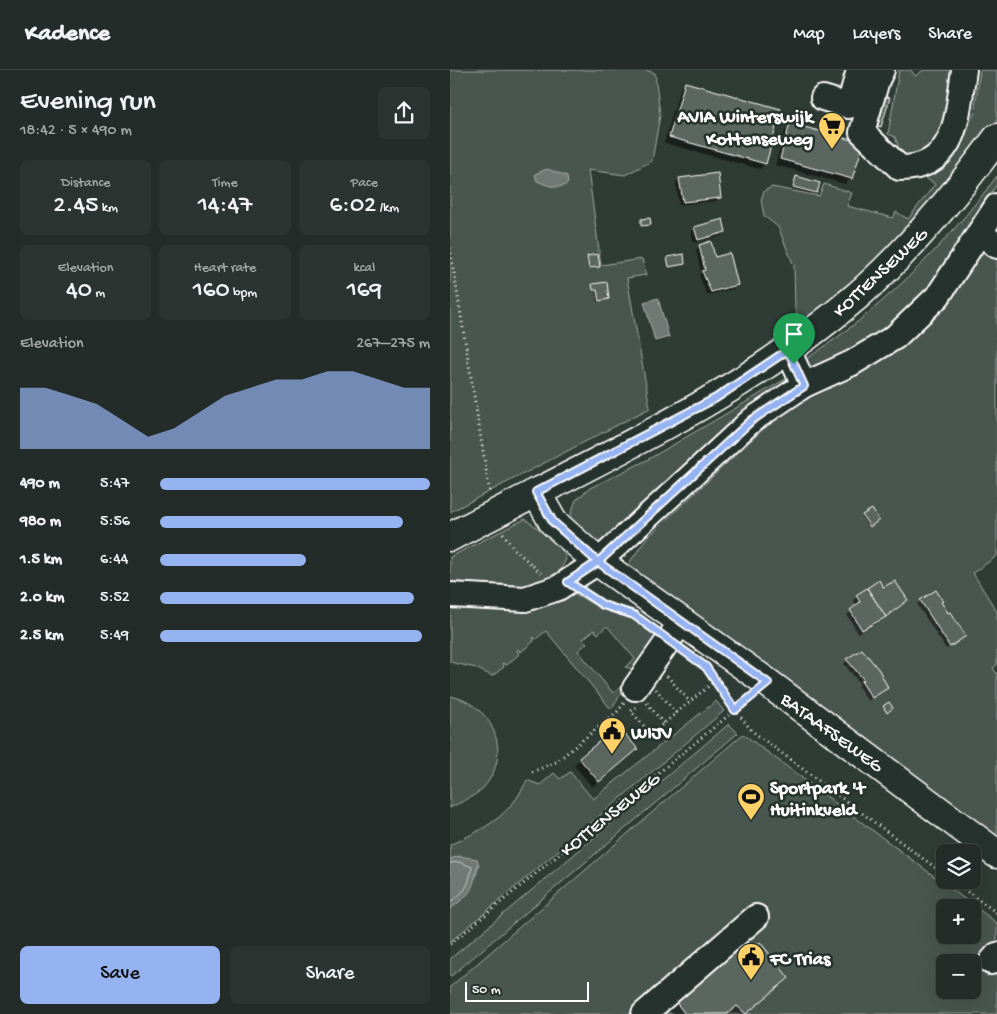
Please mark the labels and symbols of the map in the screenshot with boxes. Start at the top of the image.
place label: AVIA Winterswijk Kottenseweg [677,107,816,152]
supermarket icon: AVIA Winterswijk Kottenseweg [817,111,847,150]
street label: KOTTENSEWEG [829,223,934,323]
pin [773,313,815,364]
street label: BATAAFSEWEG [774,688,887,779]
public building icon: WIJV [597,716,627,755]
place label: WIJV [630,723,673,746]
street label: KOTTENSEWEG [557,768,666,863]
place label: Sportpark 't Huitinkveld [770,778,867,823]
sports icon: Sportpark 't Huitinkveld [736,782,766,821]
public building icon: FC Trias [736,942,766,981]
place label: FC Trias [769,949,831,972]
scale bar [465,979,589,1002]

